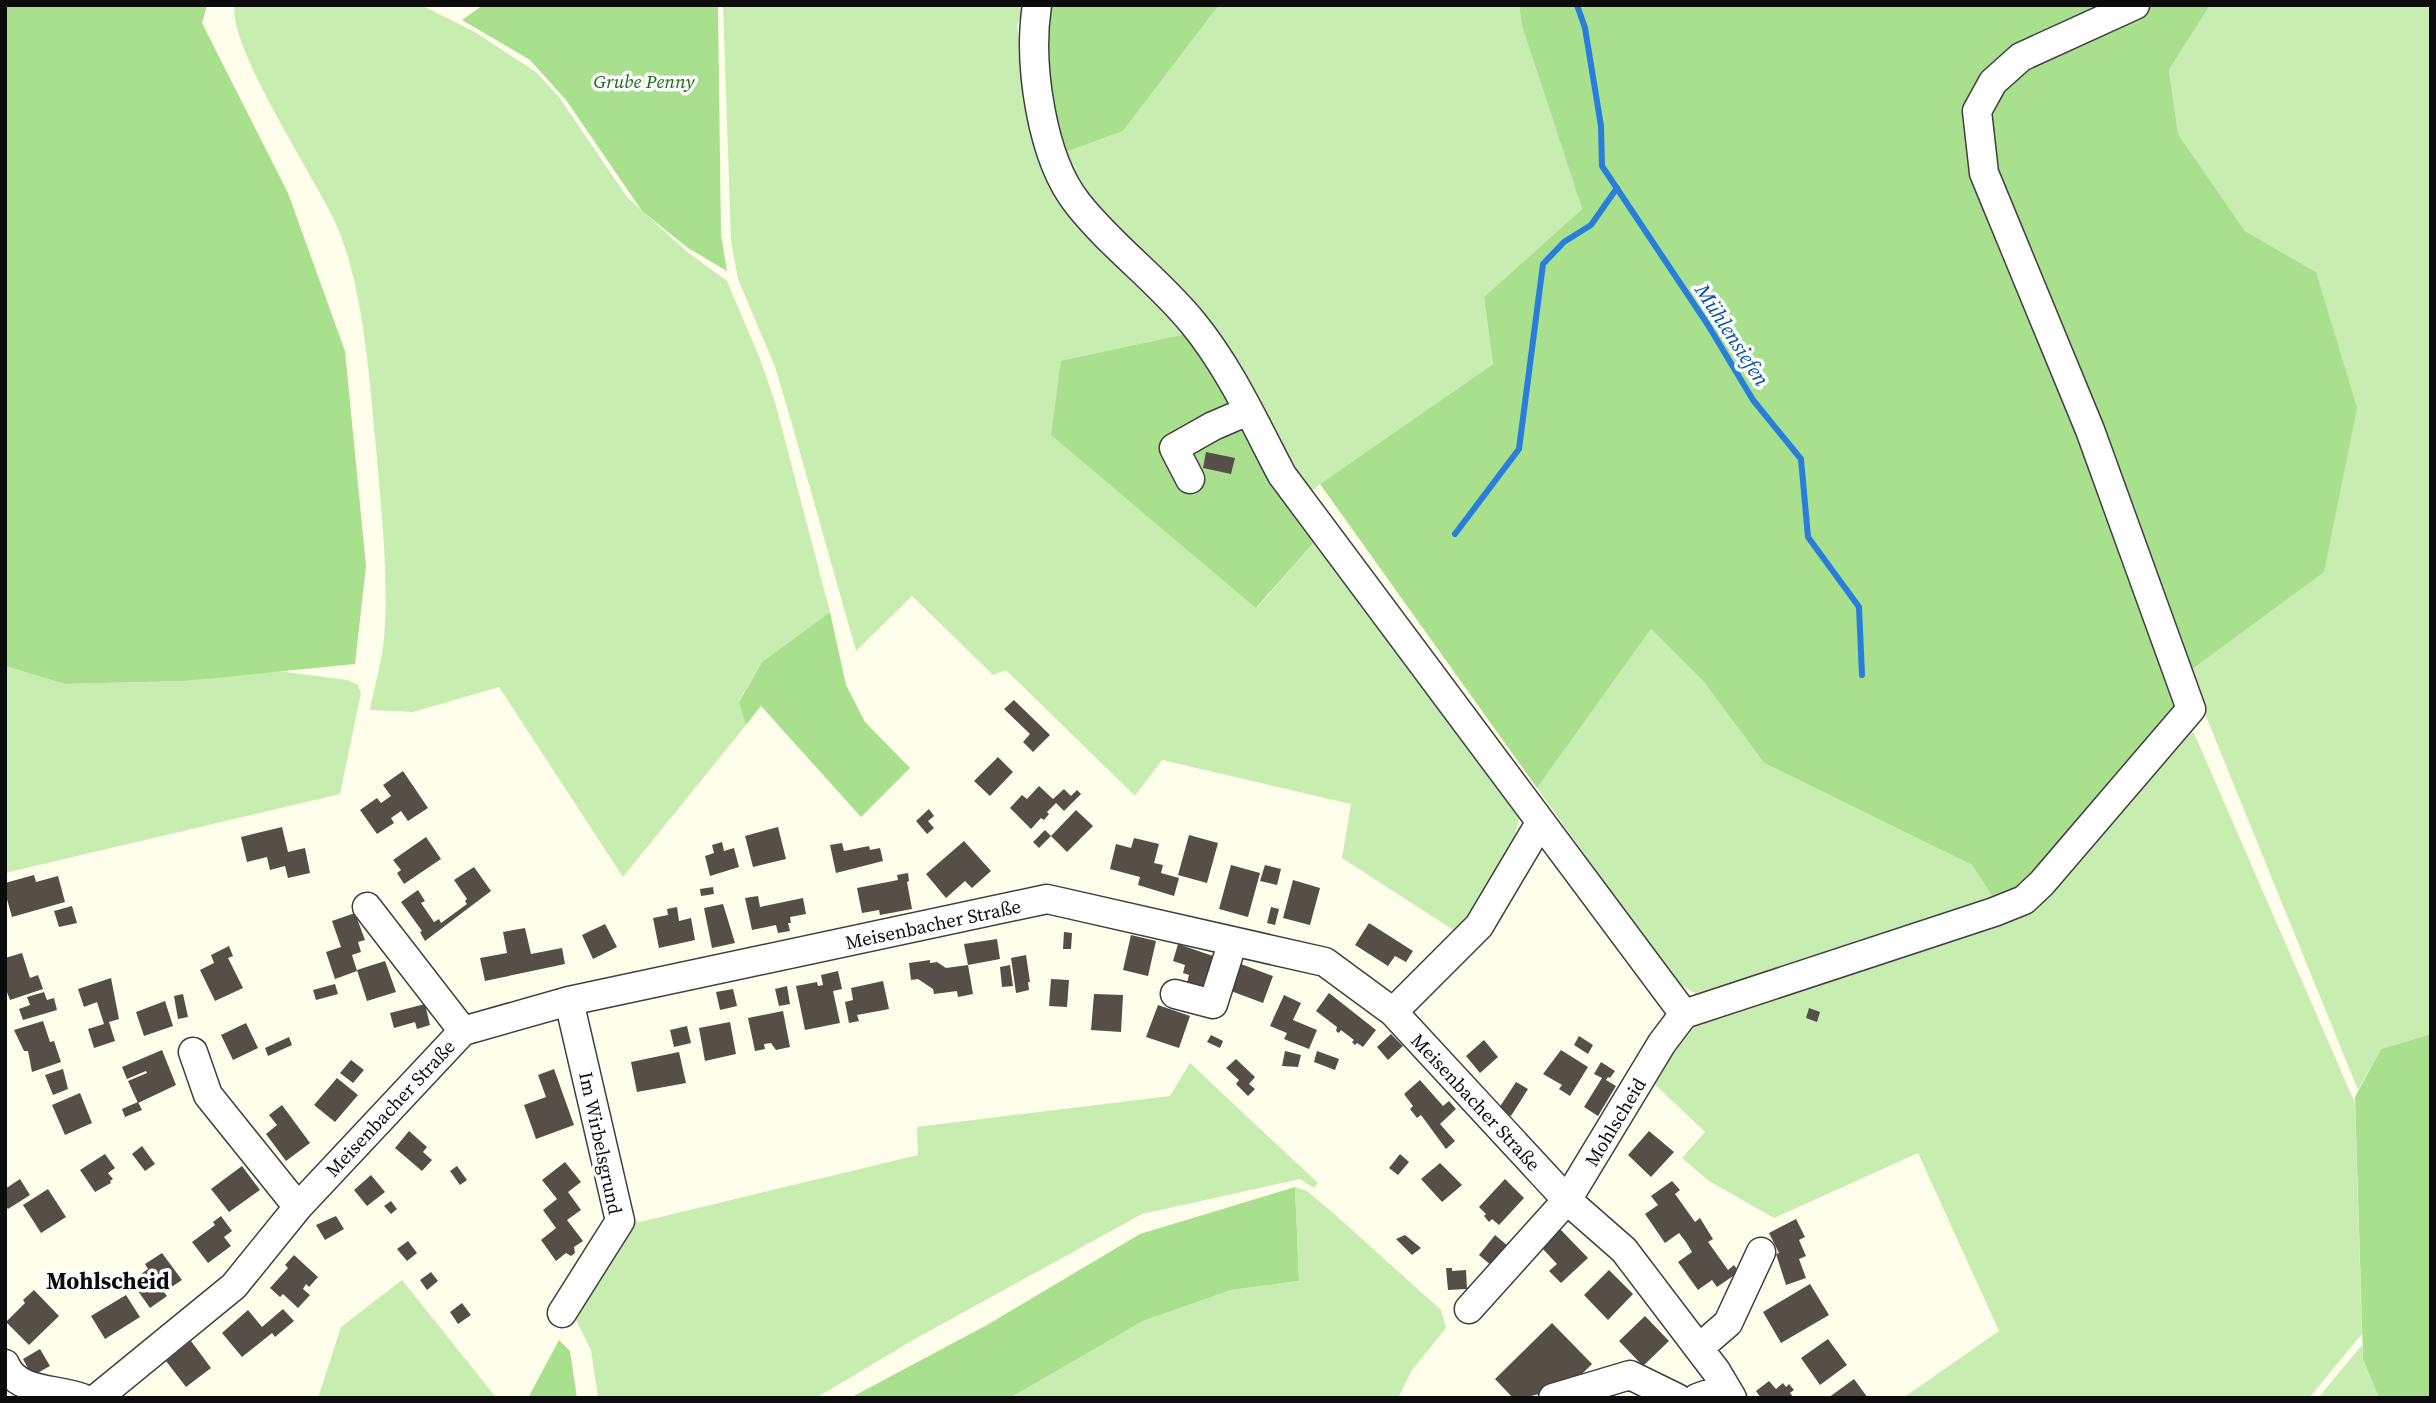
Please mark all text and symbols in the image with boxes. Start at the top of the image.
park label: Grube Penny [593,68,695,94]
water label: Mühlensiefen [1688,277,1776,392]
street label: Meisenbacher Straße [843,893,1023,955]
street label: Meisenbacher Straße [1405,1028,1547,1176]
street label: Meisenbacher Straße [319,1034,461,1182]
street label: Im Wirbelsgrund [573,1069,629,1217]
street label: Mohlscheid [1578,1073,1652,1171]
district label: Mohlscheid [46,1265,170,1297]

